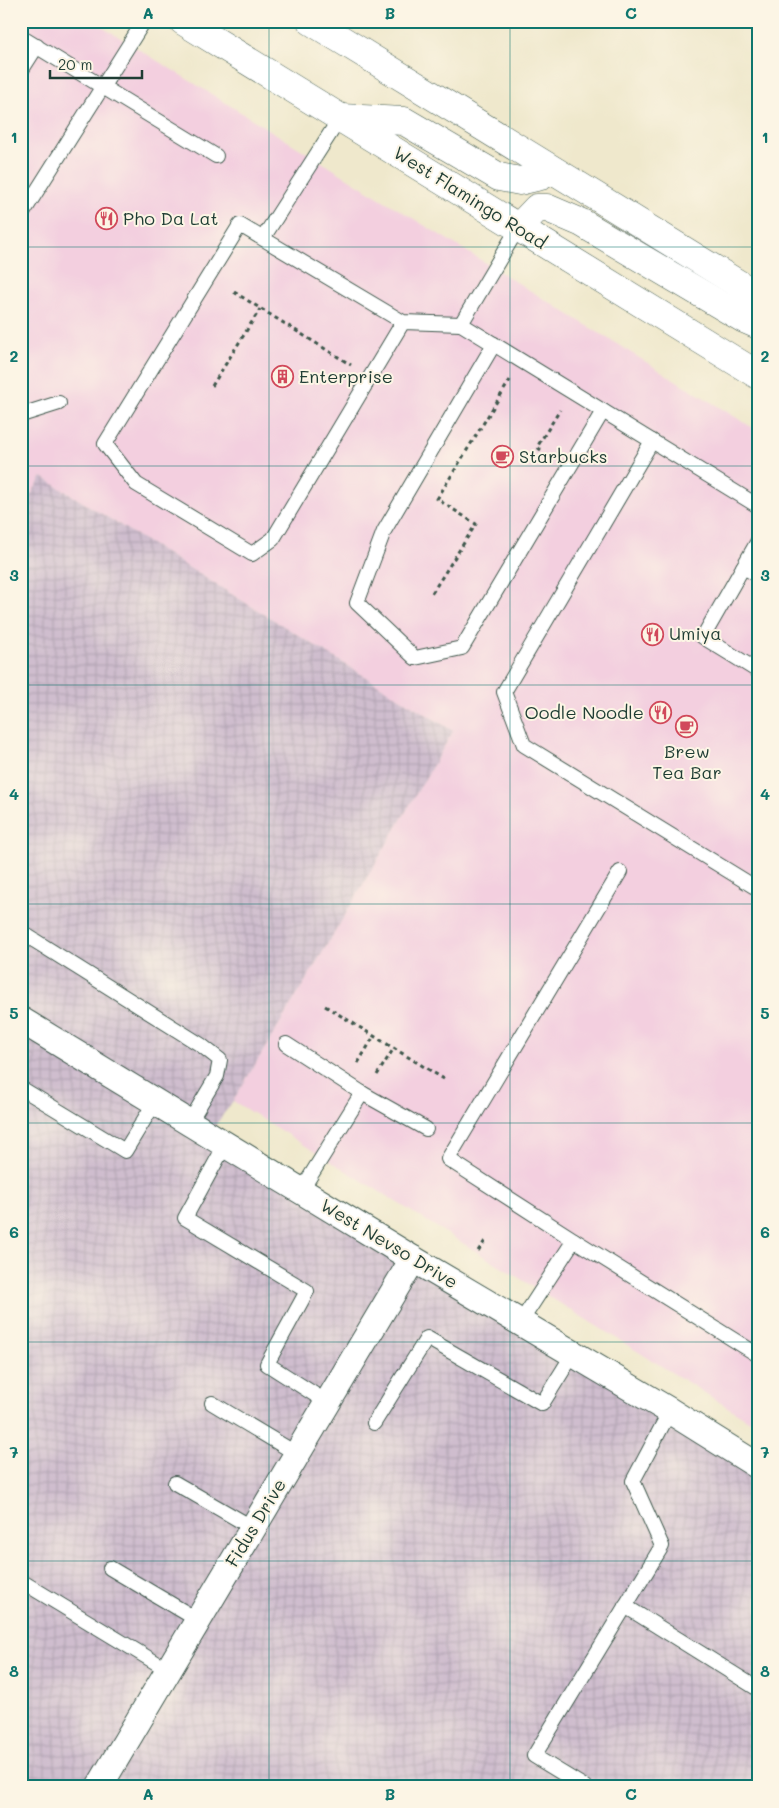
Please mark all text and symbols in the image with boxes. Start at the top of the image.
text: A [142,2,154,23]
text: B [385,2,395,23]
text: C [625,2,637,23]
scale bar [50,48,142,80]
text: 20 m [58,54,92,74]
text: 1 [10,126,18,147]
text: 1 [761,126,769,147]
street label: West Flamingo Road [389,140,552,254]
place label: Pho Da Lat [123,206,219,230]
restaurant icon: Pho Da Lat [95,207,119,231]
text: 2 [10,345,19,366]
text: 2 [761,345,770,366]
place label: Enterprise [299,364,393,388]
building icon: Enterprise [271,365,295,389]
place label: Starbucks [519,444,608,468]
cafe icon: Starbucks [491,445,515,469]
text: 3 [9,564,19,585]
text: 3 [760,564,770,585]
place label: Umiya [669,621,721,645]
restaurant icon: Umiya [641,622,665,646]
place label: Oodle Noodle [525,700,644,724]
restaurant icon: Oodle Noodle [648,701,672,725]
cafe icon: Brew Tea Bar [675,715,699,739]
place label: Brew Tea Bar [652,739,722,784]
text: 4 [9,783,19,804]
text: 4 [760,783,770,804]
text: 5 [9,1002,19,1023]
text: 5 [760,1002,770,1023]
street label: West Nevso Drive [316,1193,463,1294]
text: 6 [9,1221,19,1242]
text: 6 [760,1221,770,1242]
text: 7 [10,1441,19,1462]
text: 7 [761,1441,770,1462]
street label: Fidus Drive [219,1474,291,1571]
text: 8 [9,1660,19,1681]
text: 8 [760,1660,770,1681]
text: A [142,1783,154,1804]
text: B [385,1783,395,1804]
text: C [625,1783,637,1804]

